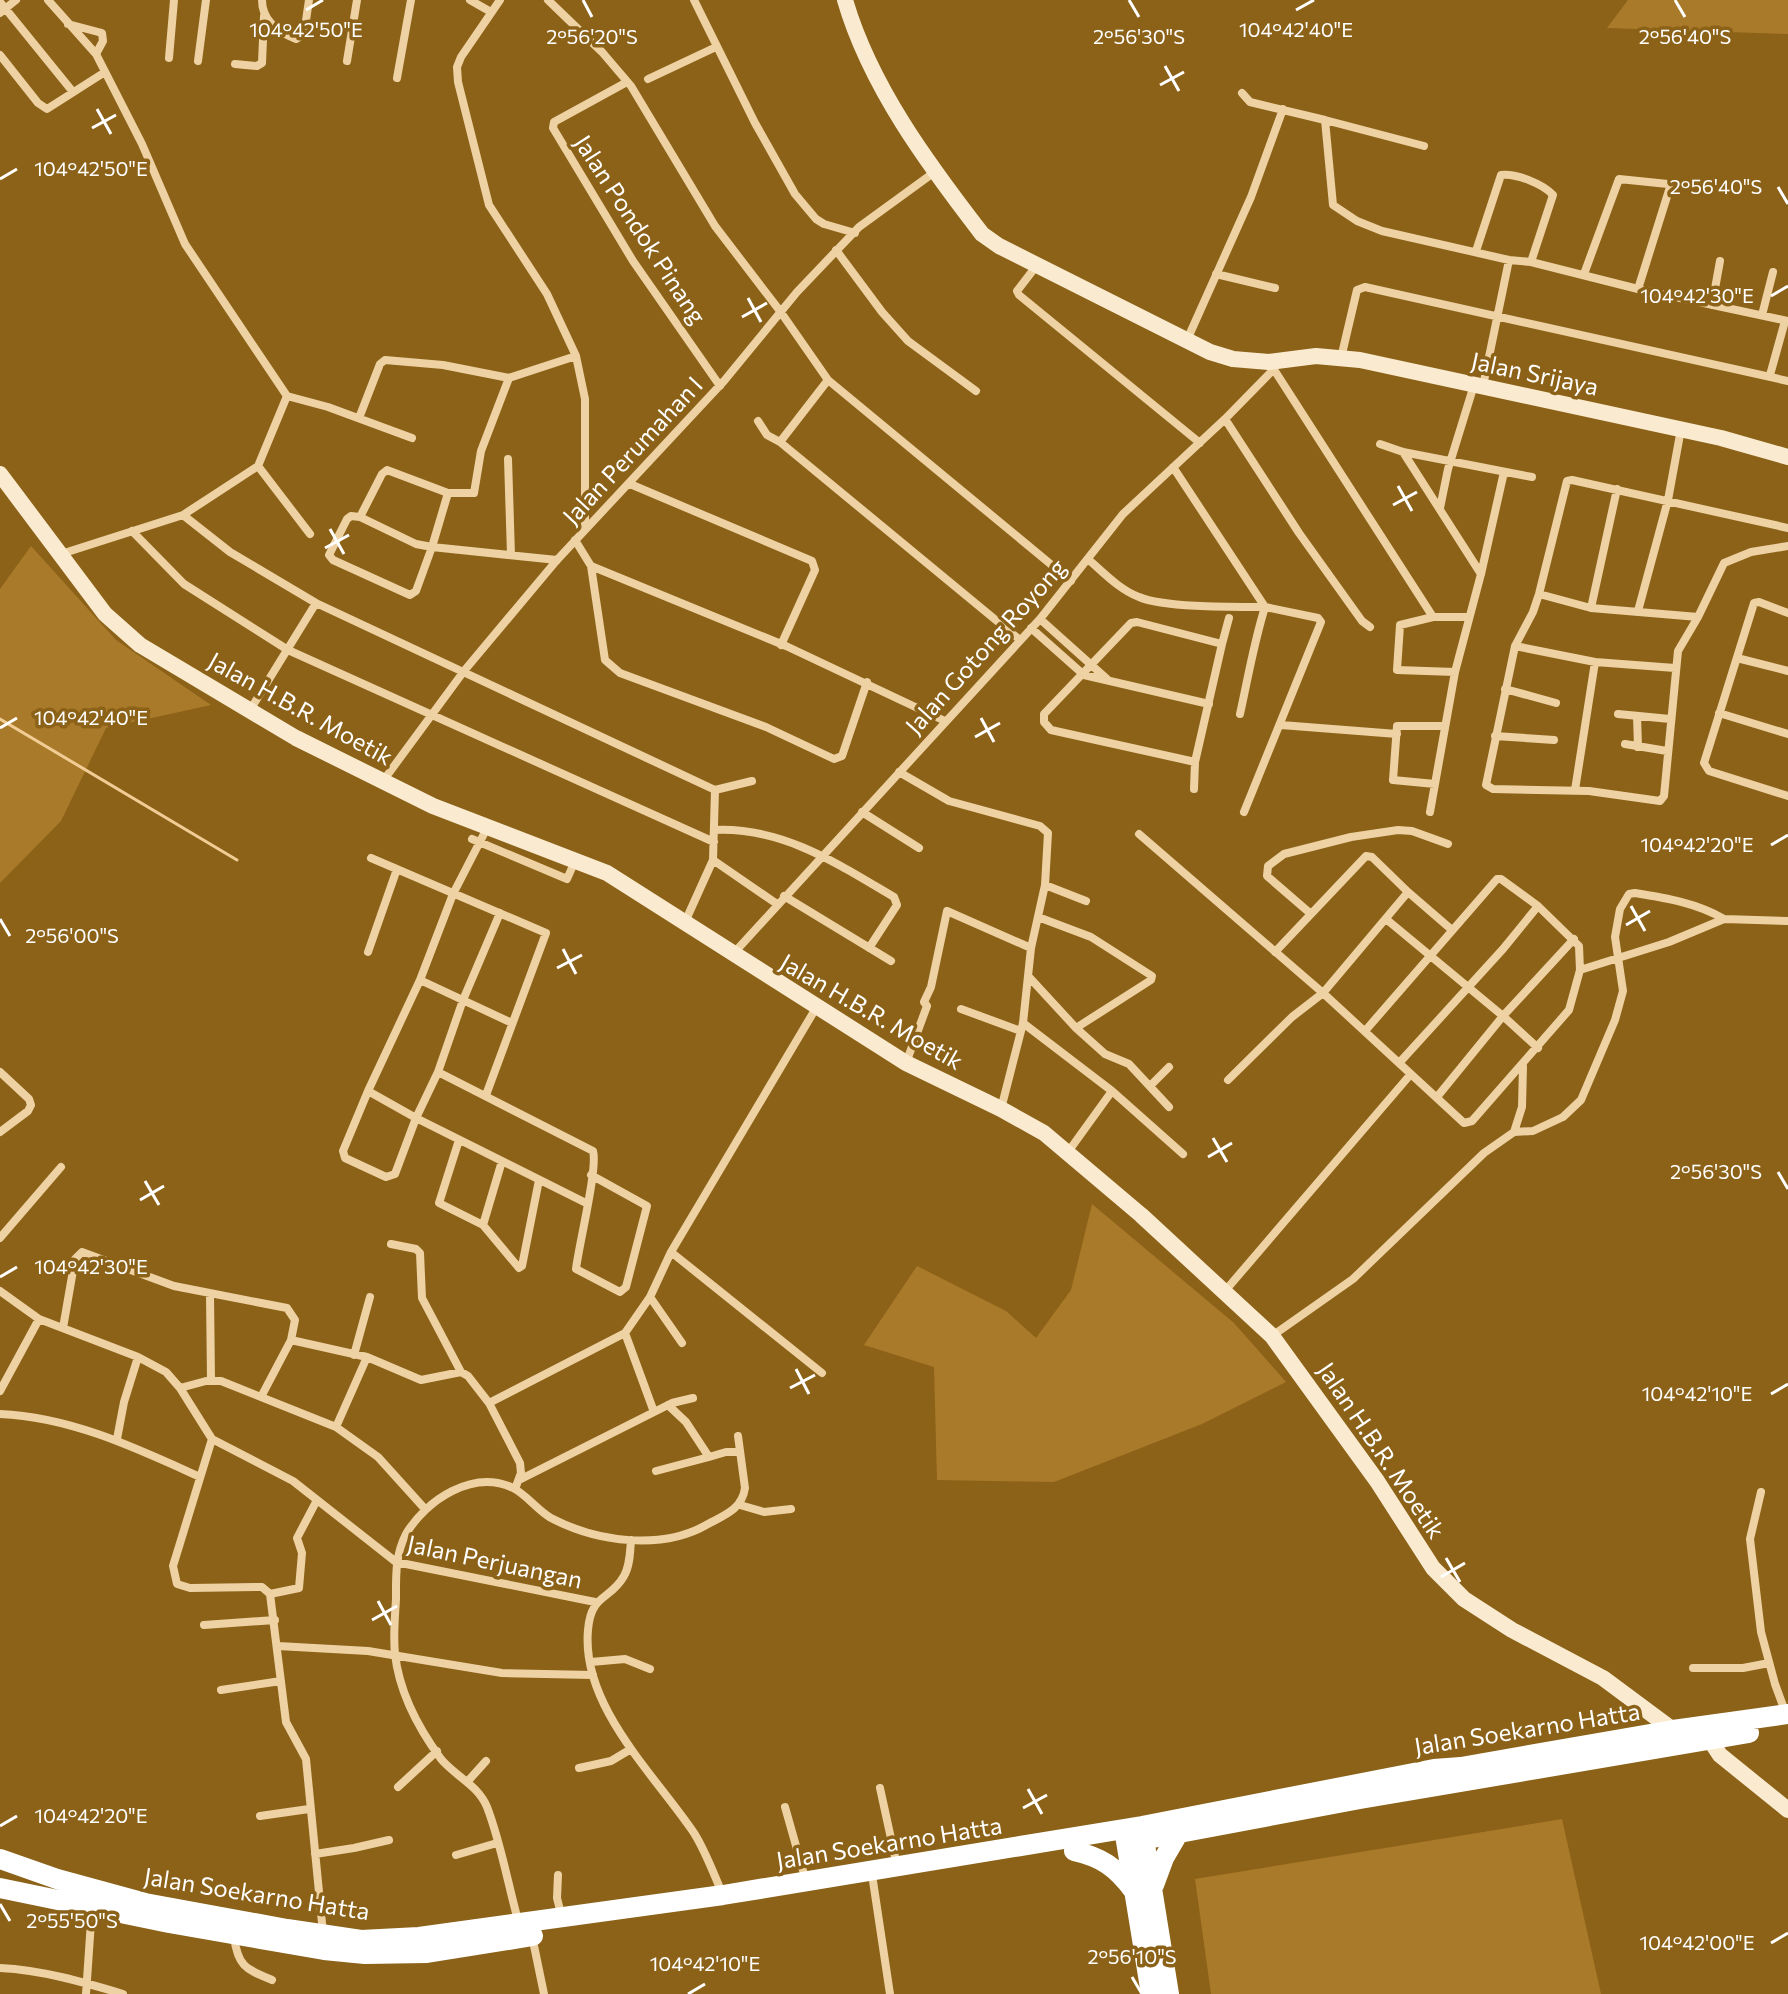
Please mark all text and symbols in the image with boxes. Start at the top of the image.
text: 104°42'50"E [249,17,363,41]
text: 104°42'40"E [1239,17,1353,41]
text: 2°56'20"S [546,24,638,48]
text: 2°56'30"S [1093,24,1185,48]
text: 2°56'40"S [1639,24,1731,48]
street label: Jalan Pondok Pinang [569,129,713,329]
text: 104°42'50"E [34,156,148,180]
text: 2°56'40"S [1670,174,1762,198]
text: 104°42'30"E [1640,283,1754,307]
street label: Jalan Srijaya [1469,345,1601,401]
street label: Jalan Perumahan I [556,370,708,530]
street label: Jalan Gotong Royong [899,552,1071,740]
street label: Jalan H.B.R. Moetik [204,645,398,771]
text: 104°42'40"E [34,705,148,729]
text: 104°42'20"E [1640,832,1754,856]
text: 2°56'00"S [25,923,119,947]
street label: Jalan H.B.R. Moetik [775,947,969,1075]
text: 2°56'30"S [1670,1159,1762,1183]
text: 104°42'30"E [34,1254,148,1278]
street label: Jalan H.B.R. Moetik [1312,1356,1452,1544]
text: 104°42'10"E [1642,1381,1752,1405]
street label: Jalan Perjuangan [405,1528,585,1594]
street label: Jalan Soekarno Hatta [1412,1696,1642,1760]
text: 104°42'20"E [34,1803,148,1827]
street label: Jalan Soekarno Hatta [774,1810,1004,1874]
street label: Jalan Soekarno Hatta [142,1861,372,1925]
text: 2°55'50"S [26,1908,118,1932]
text: 104°42'00"E [1639,1930,1755,1954]
text: 2°56'10"S [1087,1944,1177,1968]
text: 104°42'10"E [650,1951,760,1975]

